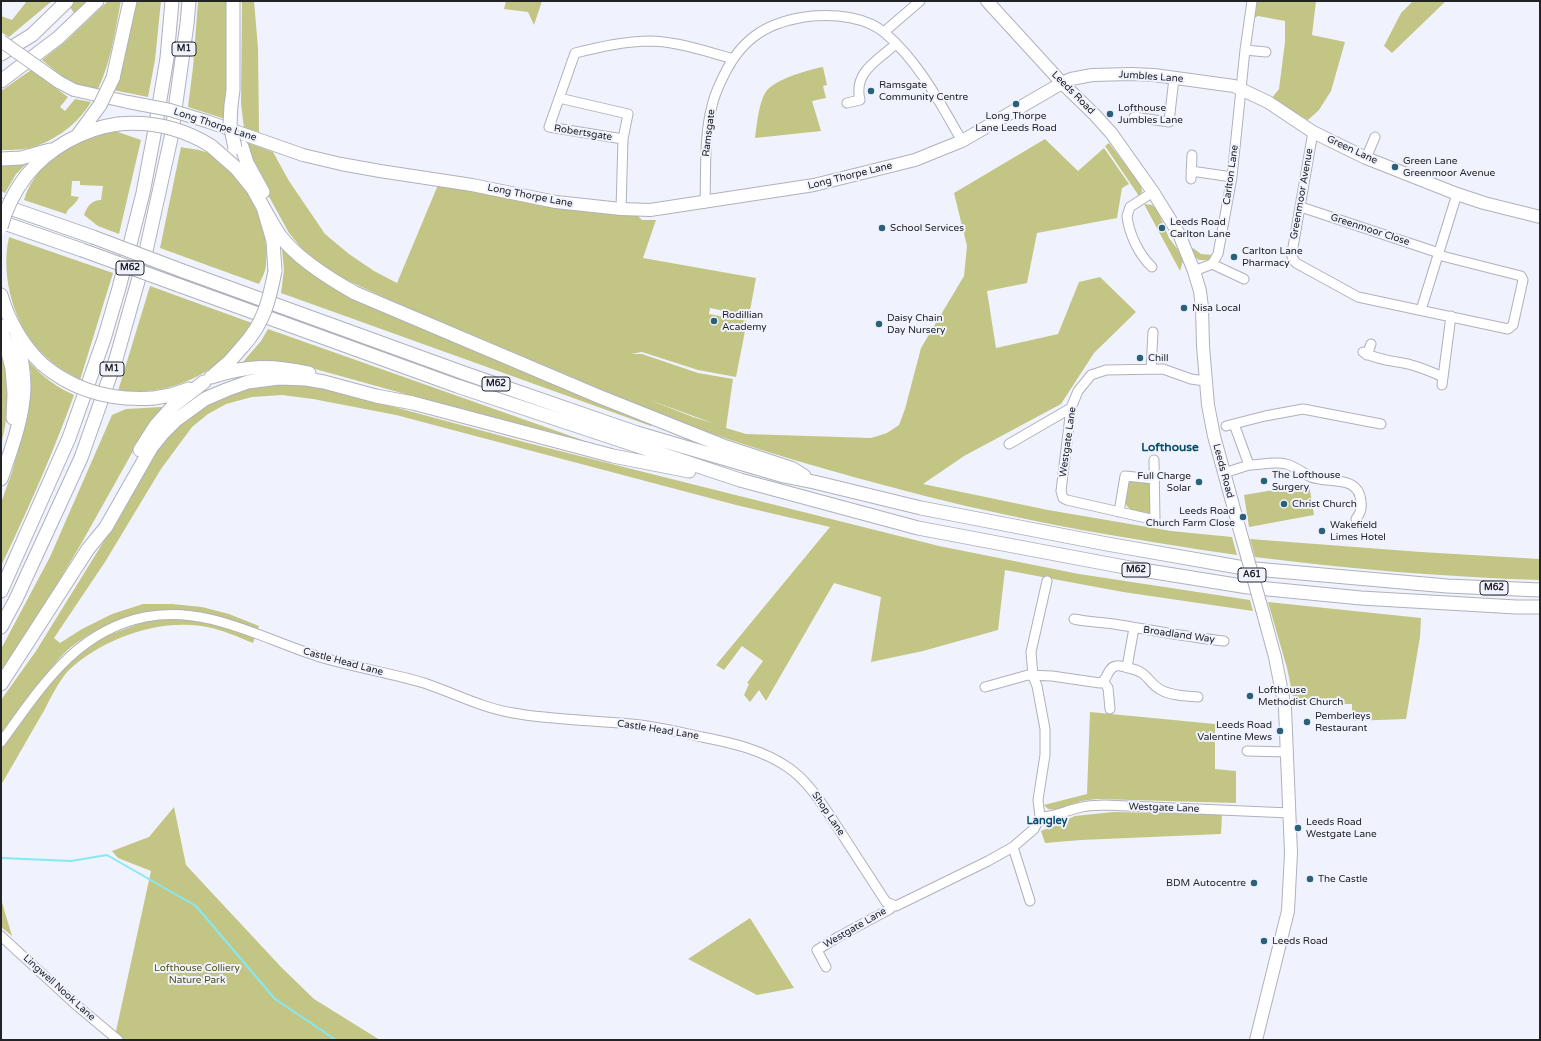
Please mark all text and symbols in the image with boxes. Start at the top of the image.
road number: M1 [172,42,196,56]
street label: Leeds Road [1049,69,1097,117]
street label: Jumbles Lane [1118,69,1184,85]
place label: Ramsgate Community Centre [879,79,968,102]
marker: Ramsgate Community Centre [866,86,876,96]
marker: Long Thorpe Lane Leeds Road [1011,99,1021,109]
place label: Lofthouse Jumbles Lane [1118,102,1183,126]
street label: Long Thorpe Lane [172,106,258,144]
street label: Ramsgate [700,108,718,158]
marker: Lofthouse Jumbles Lane [1105,109,1115,119]
place label: Long Thorpe Lane Leeds Road [975,110,1057,134]
street label: Robertsgate [553,122,613,144]
street label: Green Lane [1325,133,1379,167]
street label: Carlton Lane [1221,144,1241,206]
street label: Greenmoor Avenue [1288,148,1316,240]
place label: Green Lane Greenmoor Avenue [1403,155,1495,178]
street label: Long Thorpe Lane [807,160,893,192]
marker: Green Lane Greenmoor Avenue [1390,162,1400,172]
street label: Long Thorpe Lane [486,182,574,210]
street label: Greenmoor Close [1329,212,1411,248]
place label: Leeds Road Carlton Lane [1170,216,1231,240]
place label: School Services [890,222,964,234]
marker: School Services [877,223,887,233]
marker: Leeds Road Carlton Lane [1157,223,1167,233]
place label: Carlton Lane Pharmacy [1242,245,1303,268]
marker: Carlton Lane Pharmacy [1229,252,1239,262]
road number: M62 [116,261,144,275]
place label: Nisa Local [1192,302,1241,314]
marker: Nisa Local [1179,303,1189,313]
place label: Rodillian Academy [722,309,767,332]
place label: Daisy Chain Day Nursery [887,312,945,336]
marker: Rodillian Academy [709,316,719,326]
marker: Daisy Chain Day Nursery [874,319,884,329]
place label: Chill [1148,352,1169,364]
marker: Chill [1135,353,1145,363]
road number: M1 [100,362,124,376]
road number: M62 [482,377,510,391]
street label: Westgate Lane [1057,406,1079,478]
district label: Lofthouse [1141,441,1199,455]
street label: Leeds Road [1210,442,1236,500]
place label: The Lofthouse Surgery [1272,469,1340,492]
place label: Full Charge Solar [1137,470,1191,494]
marker: The Lofthouse Surgery [1259,476,1269,486]
marker: Full Charge Solar [1194,477,1204,487]
place label: Christ Church [1292,498,1357,510]
marker: Christ Church [1279,499,1289,509]
place label: Leeds Road Church Farm Close [1146,505,1235,528]
marker: Leeds Road Church Farm Close [1238,512,1248,522]
place label: Wakefield Limes Hotel [1330,519,1386,542]
marker: Wakefield Limes Hotel [1317,526,1327,536]
road number: M62 [1122,563,1150,577]
road number: A61 [1238,568,1266,582]
road number: M62 [1480,581,1508,595]
street label: Broadland Way [1142,624,1216,646]
street label: Castle Head Lane [302,646,384,678]
place label: Lofthouse Methodist Church [1258,684,1343,708]
marker: Lofthouse Methodist Church [1245,691,1255,701]
place label: Pemberleys Restaurant [1315,710,1370,734]
marker: Pemberleys Restaurant [1302,717,1312,727]
street label: Castle Head Lane [616,718,700,742]
place label: Leeds Road Valentine Mews [1197,719,1272,742]
marker: Leeds Road Valentine Mews [1275,726,1285,736]
street label: Shop Lane [809,790,847,838]
street label: Westgate Lane [1128,801,1200,815]
district label: Langley [1027,814,1067,828]
place label: Leeds Road Westgate Lane [1306,816,1377,840]
marker: Leeds Road Westgate Lane [1293,823,1303,833]
place label: The Castle [1318,873,1368,885]
marker: The Castle [1305,874,1315,884]
place label: BDM Autocentre [1166,877,1246,889]
marker: BDM Autocentre [1249,878,1259,888]
street label: Westgate Lane [821,905,889,951]
place label: Leeds Road [1272,935,1328,947]
marker: Leeds Road [1259,936,1269,946]
street label: Lingwell Nook Lane [20,952,98,1024]
park label: Lofthouse Colliery Nature Park [154,962,240,986]

